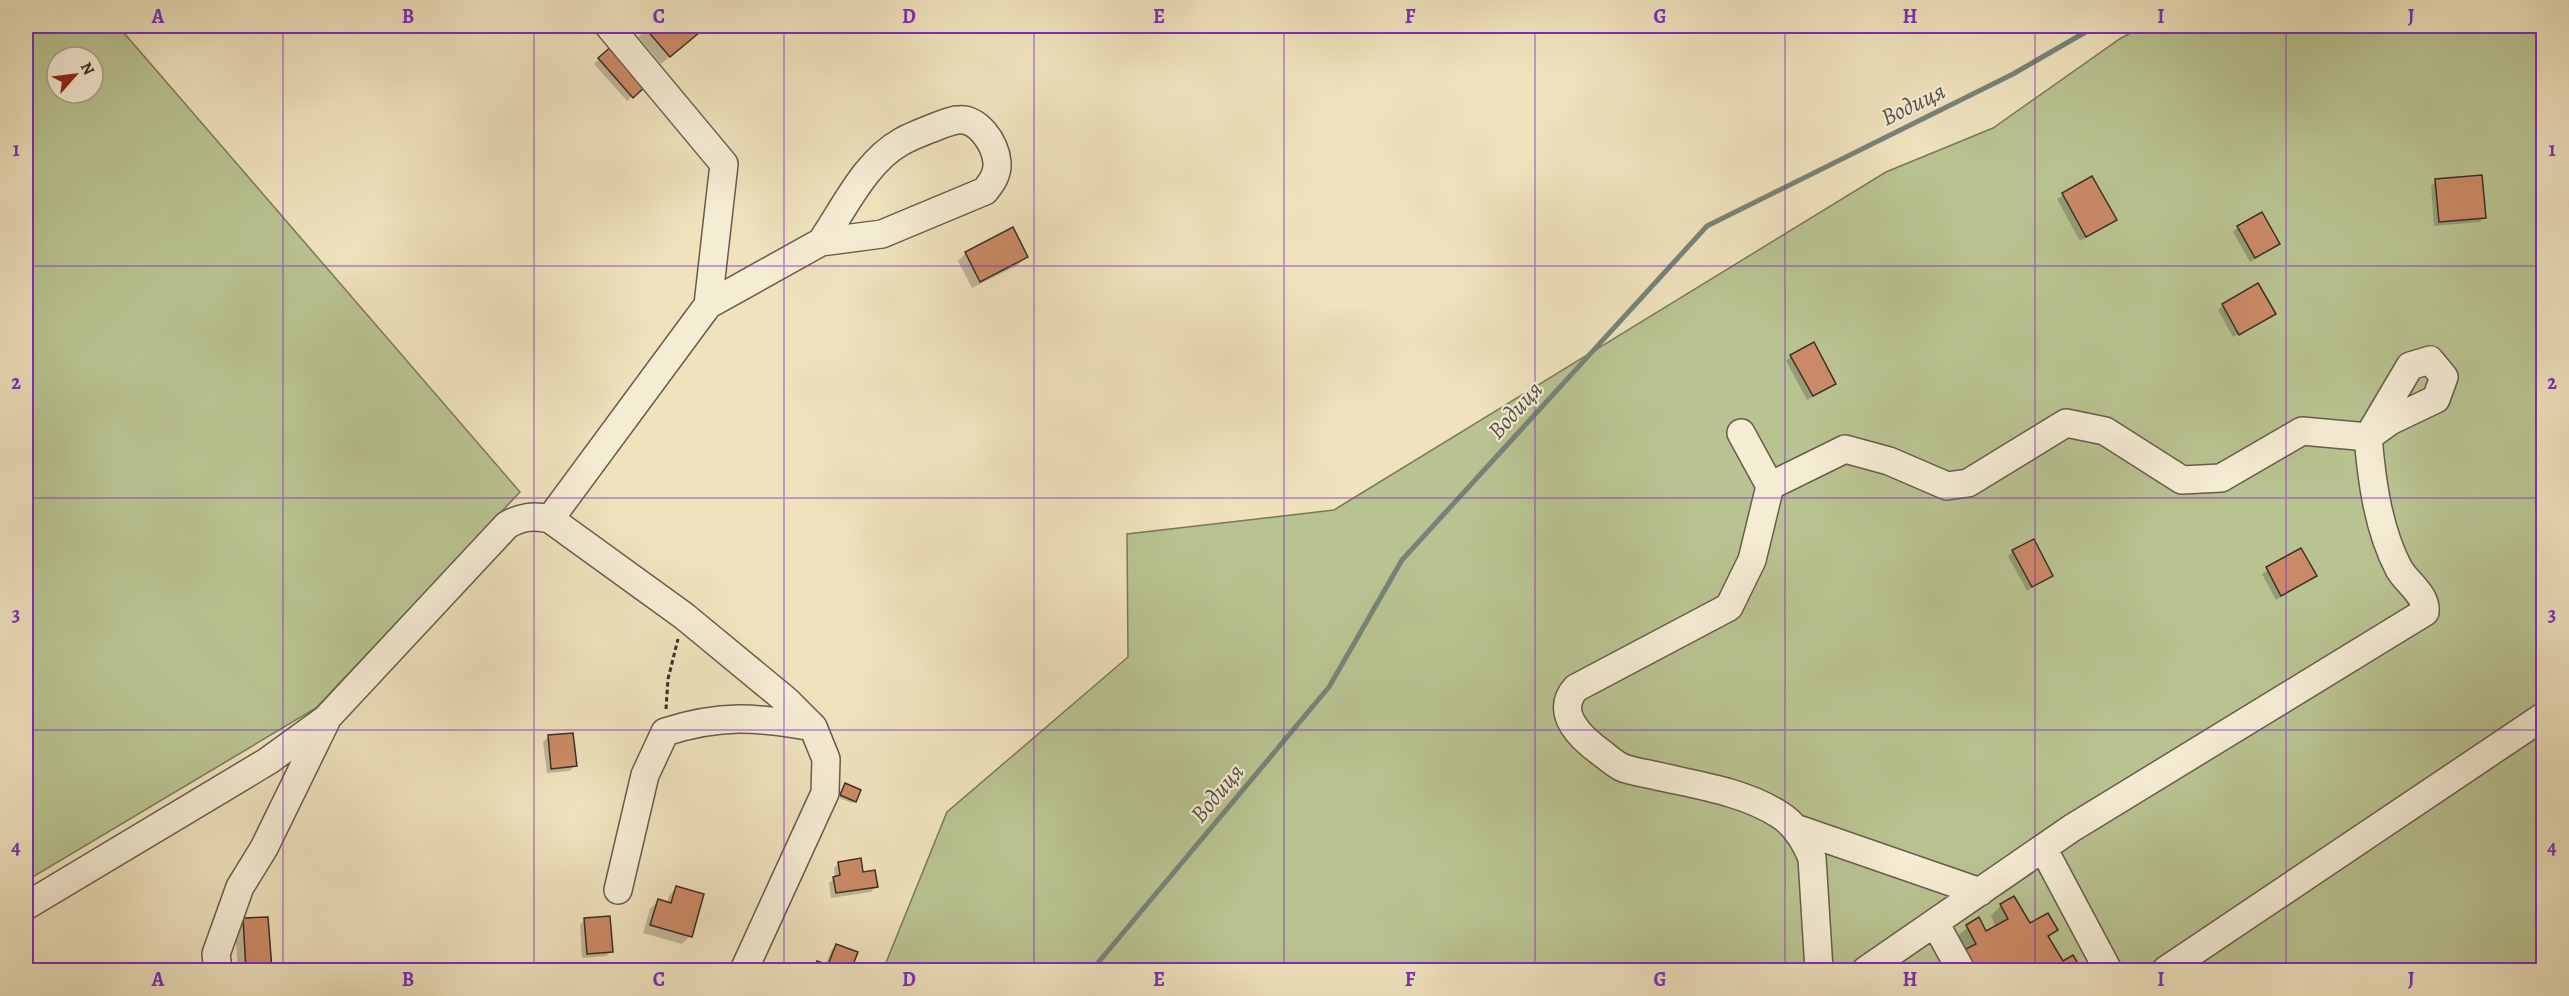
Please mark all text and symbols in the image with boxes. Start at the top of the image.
text: A [151,3,165,30]
text: B [402,3,414,30]
text: C [653,3,665,30]
text: D [902,3,916,30]
text: E [1153,3,1165,30]
text: F [1405,3,1416,30]
text: G [1653,3,1667,30]
text: H [1903,3,1918,30]
text: I [2157,3,2165,30]
text: J [2408,3,2415,30]
north arrow [45,45,105,105]
text: N [75,58,100,79]
water label: Водиця [1875,75,1951,133]
text: 1 [12,136,20,163]
text: 1 [2548,136,2556,163]
text: 2 [11,369,21,396]
text: 2 [2547,369,2557,396]
water label: Водиця [1480,374,1550,446]
text: 3 [12,601,20,628]
text: 3 [2548,601,2556,628]
water label: Водиця [1183,757,1251,829]
text: 4 [11,834,21,861]
text: 4 [2547,834,2557,861]
text: A [151,966,165,993]
text: B [402,966,414,993]
text: C [653,966,665,993]
text: D [902,966,916,993]
text: E [1153,966,1165,993]
text: F [1405,966,1416,993]
text: G [1653,966,1667,993]
text: H [1903,966,1918,993]
text: I [2157,966,2165,993]
text: J [2408,966,2415,993]

